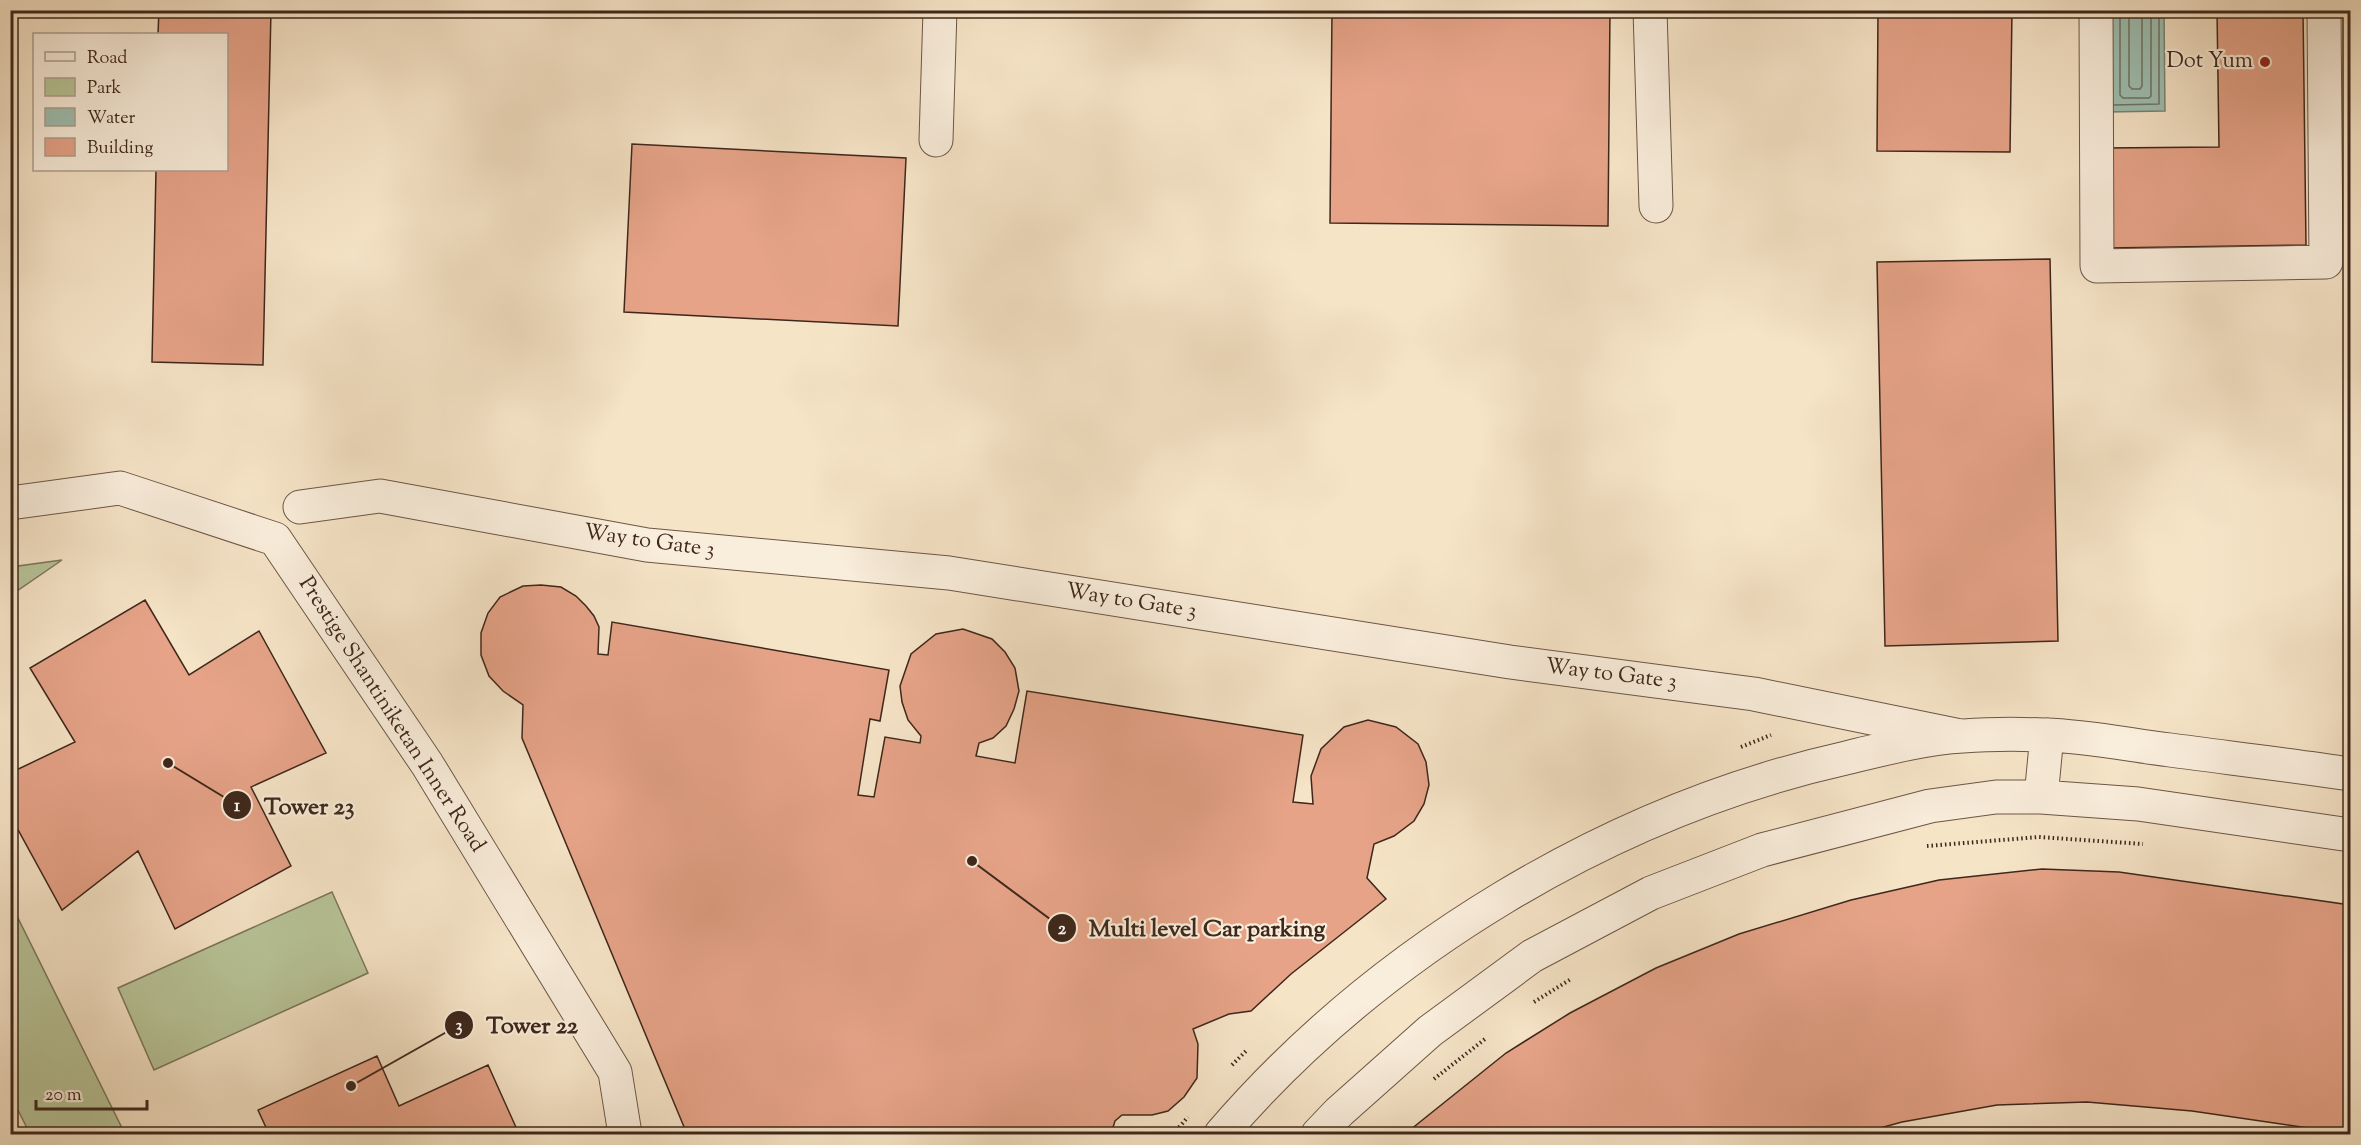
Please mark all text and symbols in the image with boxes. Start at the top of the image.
legend [33,33,228,171]
text: Road [87,46,127,72]
place label: Dot Yum [2166,46,2253,78]
marker: Dot Yum [2258,55,2272,69]
text: Park [87,76,122,102]
text: Water [87,106,136,132]
text: Building [87,136,153,162]
street label: Way to Gate 3 [581,517,717,567]
street label: Prestige Shantiniketan Inner Road [290,571,492,859]
street label: Way to Gate 3 [1063,576,1199,628]
street label: Way to Gate 3 [1543,651,1679,699]
callout: Tower 23 [222,784,367,826]
text: Tower 23 [264,791,355,825]
text: 1 [234,794,241,820]
callout: Multi level Car parking [1047,907,1337,949]
text: Multi level Car parking [1089,913,1326,947]
text: 2 [1058,917,1067,943]
callout: Tower 22 [444,1004,590,1046]
text: Tower 22 [486,1010,579,1044]
text: 3 [455,1014,463,1040]
scale bar [36,1073,147,1111]
text: 20 m [45,1083,82,1109]

